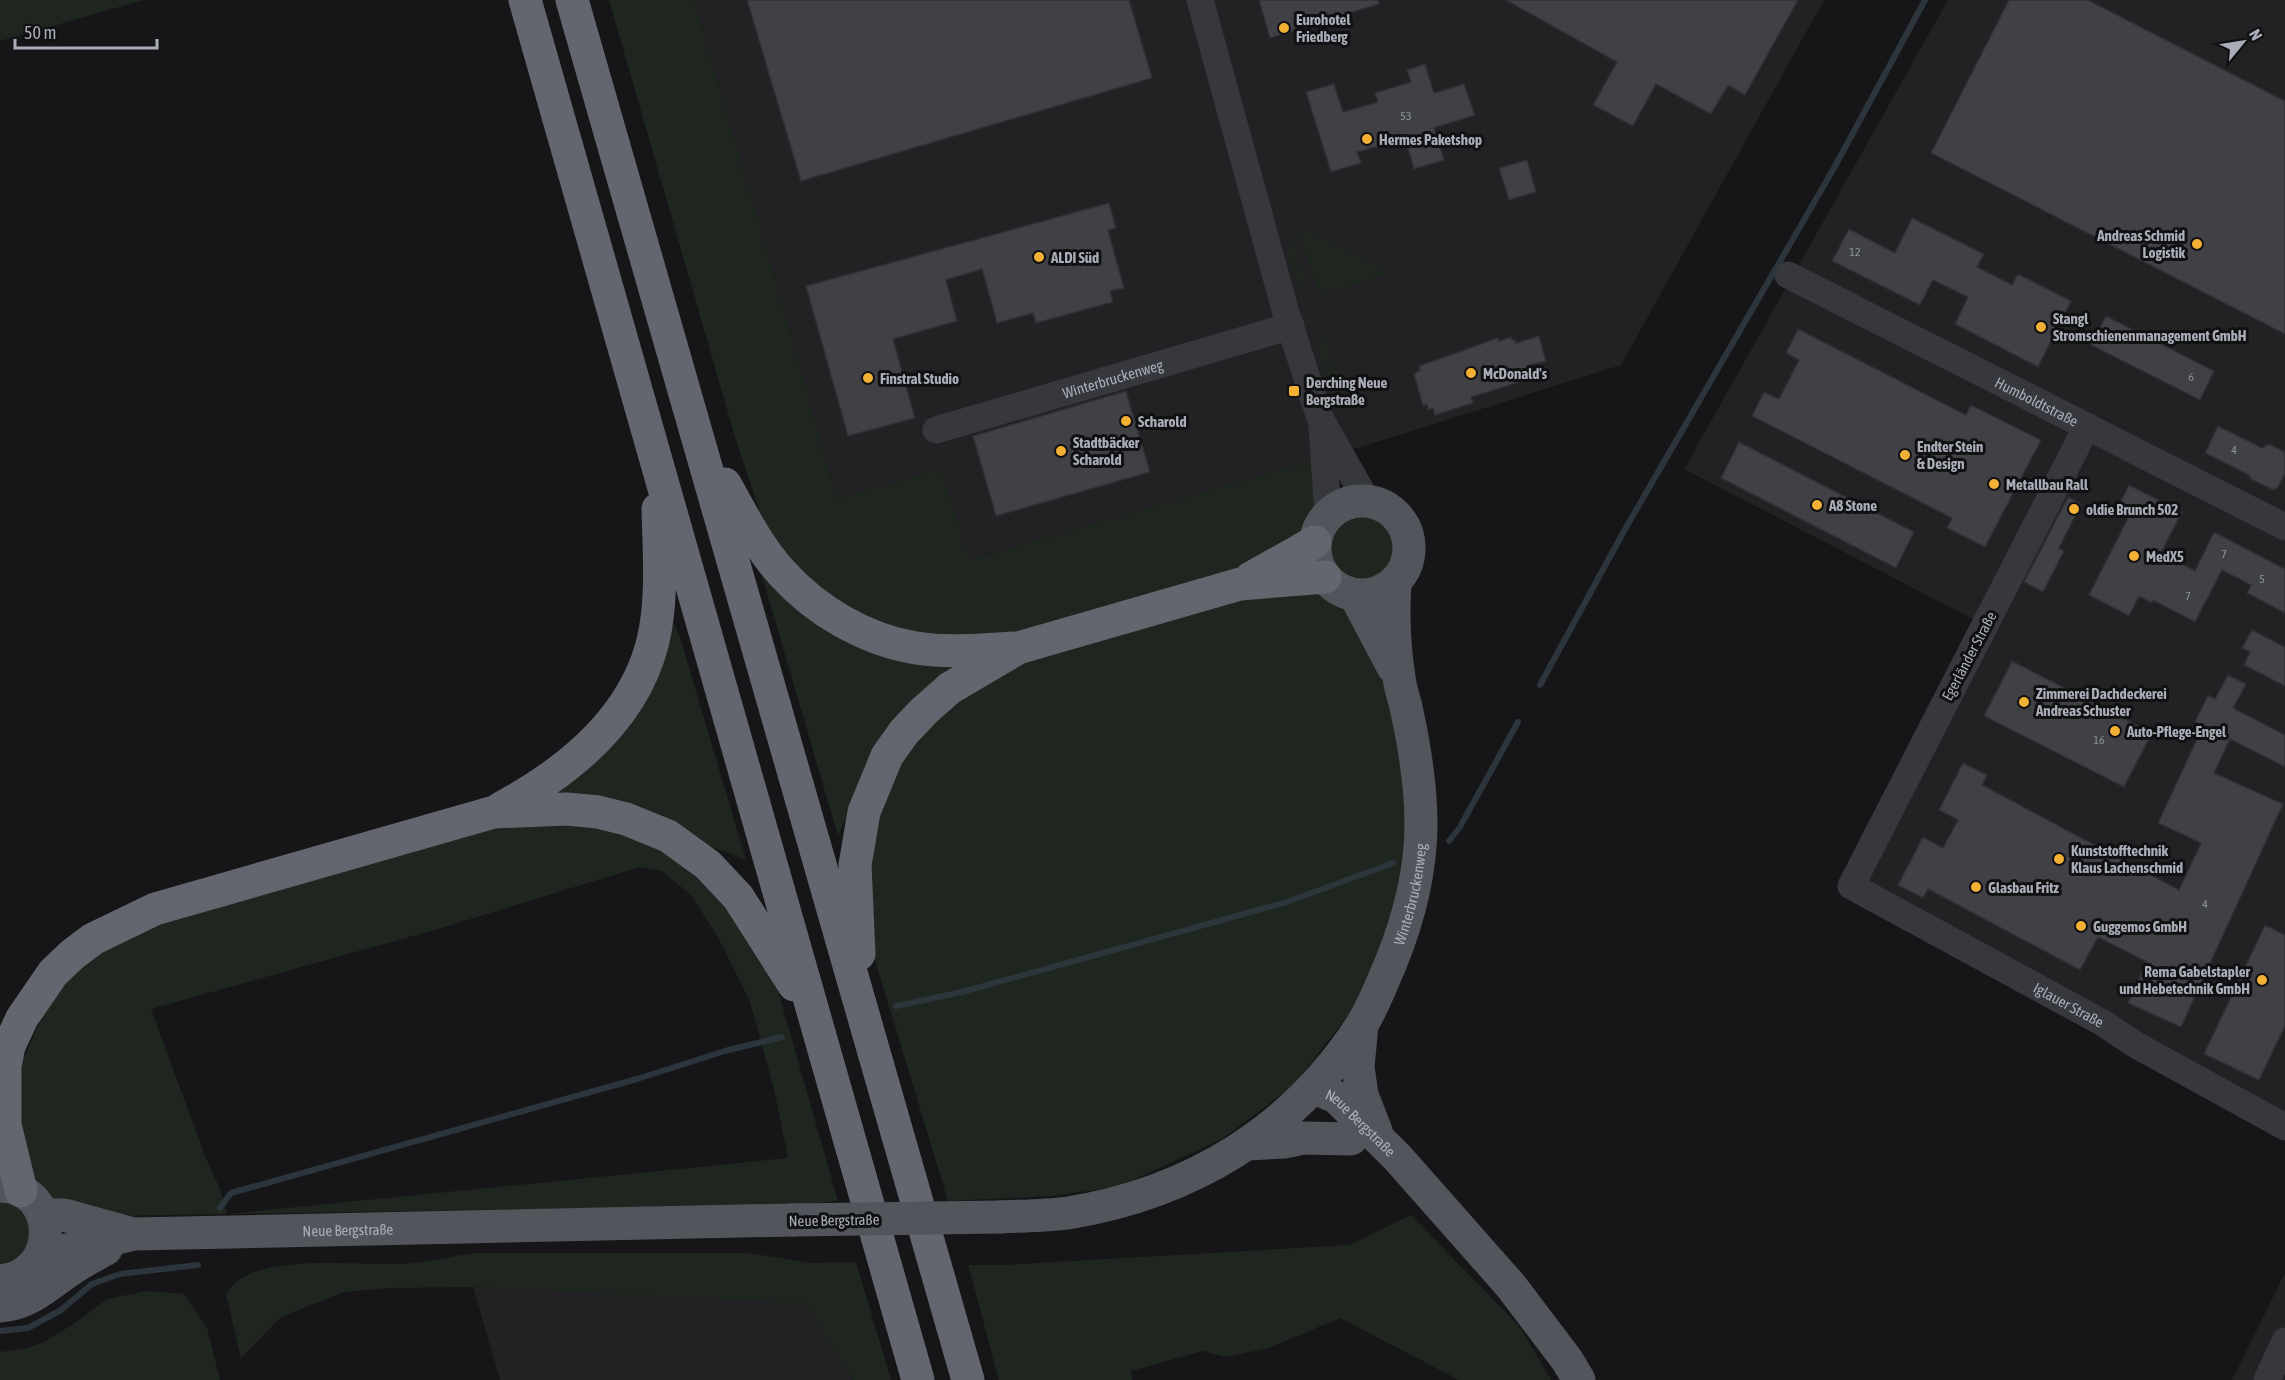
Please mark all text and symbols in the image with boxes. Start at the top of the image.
place label: Eurohotel Friedberg [1296,11,1351,45]
scale bar [15,12,158,50]
north arrow [2213,12,2273,72]
marker: Eurohotel Friedberg [1277,21,1291,35]
text: 50 m [24,22,56,43]
text: N [2246,26,2266,43]
house number: 53 [1400,109,1412,123]
place label: Hermes Paketshop [1379,131,1482,148]
marker: Hermes Paketshop [1360,132,1374,146]
place label: Andreas Schmid Logistik [2096,227,2185,261]
marker: Andreas Schmid Logistik [2190,237,2204,251]
house number: 12 [1849,245,1861,259]
place label: ALDI Süd [1050,249,1099,266]
marker: ALDI Süd [1032,250,1046,264]
place label: Stangl Stromschienenmanagement GmbH [2053,310,2246,344]
marker: Stangl Stromschienenmanagement GmbH [2034,320,2048,334]
street label: Winterbruckenweg [1060,355,1165,401]
place label: McDonald's [1483,365,1548,382]
marker: McDonald's [1464,366,1478,380]
place label: Finstral Studio [880,370,959,387]
house number: 6 [2188,370,2194,384]
marker: Finstral Studio [861,371,875,385]
street label: Humboldtstraße [1992,373,2081,429]
place label: Derching Neue Bergstraße [1306,374,1388,408]
marker: Derching Neue Bergstraße [1287,384,1301,398]
place label: Scharold [1138,413,1187,430]
marker: Scharold [1119,414,1133,428]
place label: Stadtbäcker Scharold [1073,434,1140,468]
place label: Endter Stein & Design [1917,438,1983,472]
house number: 4 [2231,443,2237,457]
marker: Stadtbäcker Scharold [1054,444,1068,458]
marker: Endter Stein & Design [1898,448,1912,462]
place label: Metallbau Rall [2006,476,2089,493]
marker: Metallbau Rall [1987,477,2001,491]
place label: A8 Stone [1828,497,1877,514]
marker: A8 Stone [1810,498,1824,512]
place label: oldie Brunch 502 [2086,501,2178,518]
marker: oldie Brunch 502 [2067,502,2081,516]
house number: 7 [2221,547,2227,561]
place label: MedX5 [2146,548,2184,565]
marker: MedX5 [2127,549,2141,563]
house number: 5 [2259,572,2265,586]
house number: 7 [2185,589,2191,603]
street label: Egerländer Straße [1938,609,2000,703]
place label: Zimmerei Dachdeckerei Andreas Schuster [2035,685,2167,719]
marker: Zimmerei Dachdeckerei Andreas Schuster [2017,695,2031,709]
place label: Auto-Pflege-Engel [2126,723,2227,740]
marker: Auto-Pflege-Engel [2108,724,2122,738]
house number: 16 [2093,733,2105,747]
street label: Winterbruckenweg [1390,842,1429,947]
place label: Kunststofftechnik Klaus Lachenschmid [2071,842,2183,876]
marker: Kunststofftechnik Klaus Lachenschmid [2052,852,2066,866]
place label: Glasbau Fritz [1988,879,2060,896]
marker: Glasbau Fritz [1969,880,1983,894]
house number: 4 [2202,897,2208,911]
place label: Guggemos GmbH [2093,918,2187,935]
marker: Guggemos GmbH [2074,919,2088,933]
place label: Rema Gabelstapler und Hebetechnik GmbH [2119,963,2251,997]
marker: Rema Gabelstapler und Hebetechnik GmbH [2255,973,2269,987]
street label: Iglauer Straße [2031,978,2107,1031]
street label: Neue Bergstraße [1323,1085,1400,1160]
street label: Neue Bergstraße [789,1211,880,1229]
street label: Neue Bergstraße [302,1220,394,1239]

